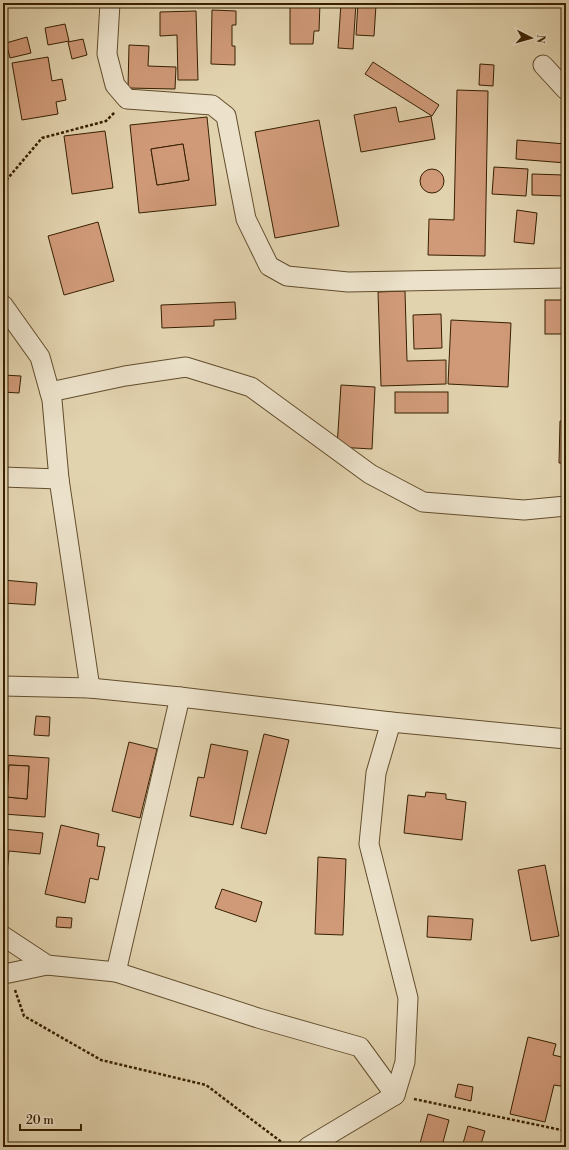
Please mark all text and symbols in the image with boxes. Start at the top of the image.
north arrow [511,18,551,58]
text: N [533,34,547,44]
scale bar [20,1106,81,1132]
text: 20 m [26,1113,54,1128]

